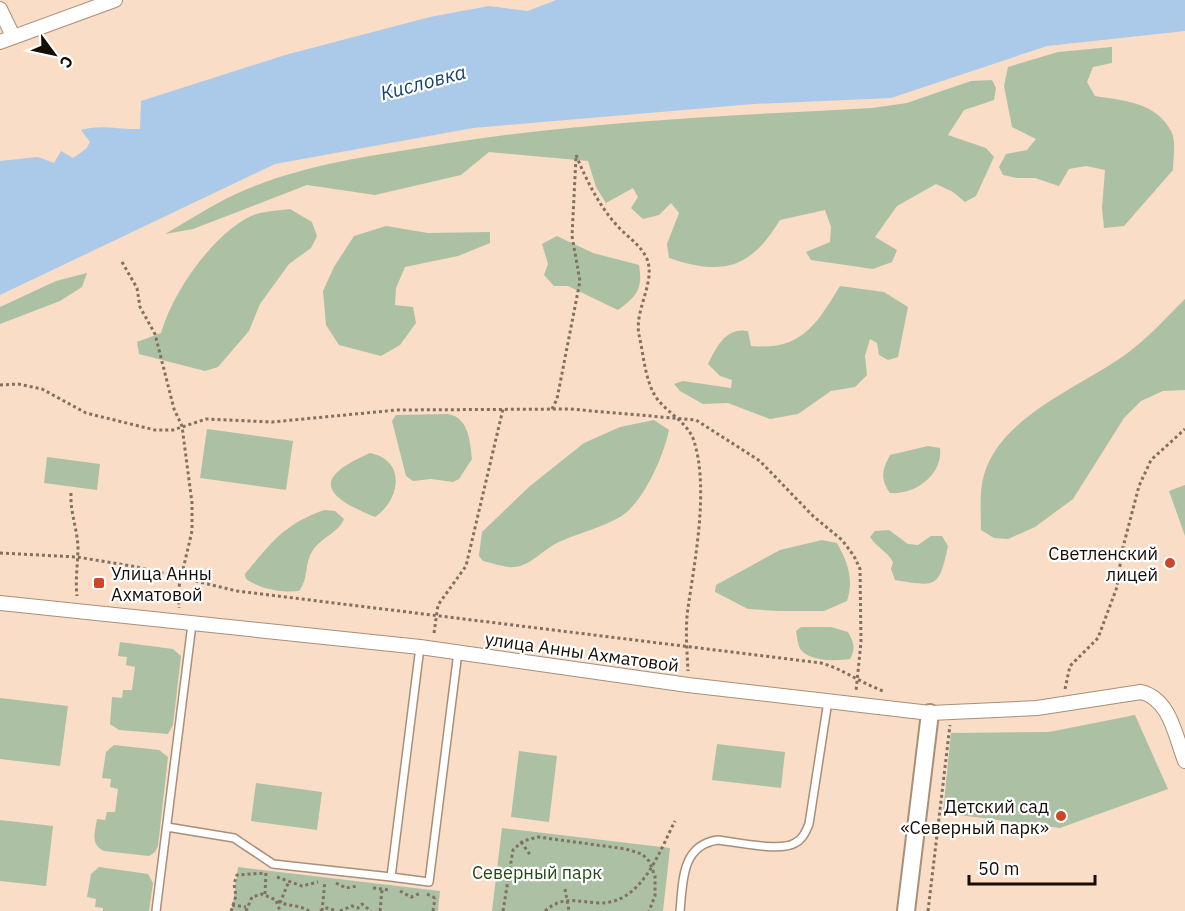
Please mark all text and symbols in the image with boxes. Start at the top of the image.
north arrow [24,24,84,84]
text: С [55,52,78,72]
water label: Кисловка [377,58,469,106]
place label: Светленский лицей [1048,542,1158,586]
marker: Светленский лицей [1163,556,1177,570]
place label: Улица Анны Ахматовой [111,562,212,606]
marker: Улица Анны Ахматовой [92,576,106,590]
street label: улица Анны Ахматовой [483,627,681,677]
place label: Детский сад «Северный парк» [900,795,1049,839]
marker: Детский сад «Северный парк» [1054,809,1068,823]
scale bar [969,848,1095,886]
text: 50 m [978,857,1020,880]
park label: Северный парк [472,861,602,884]

